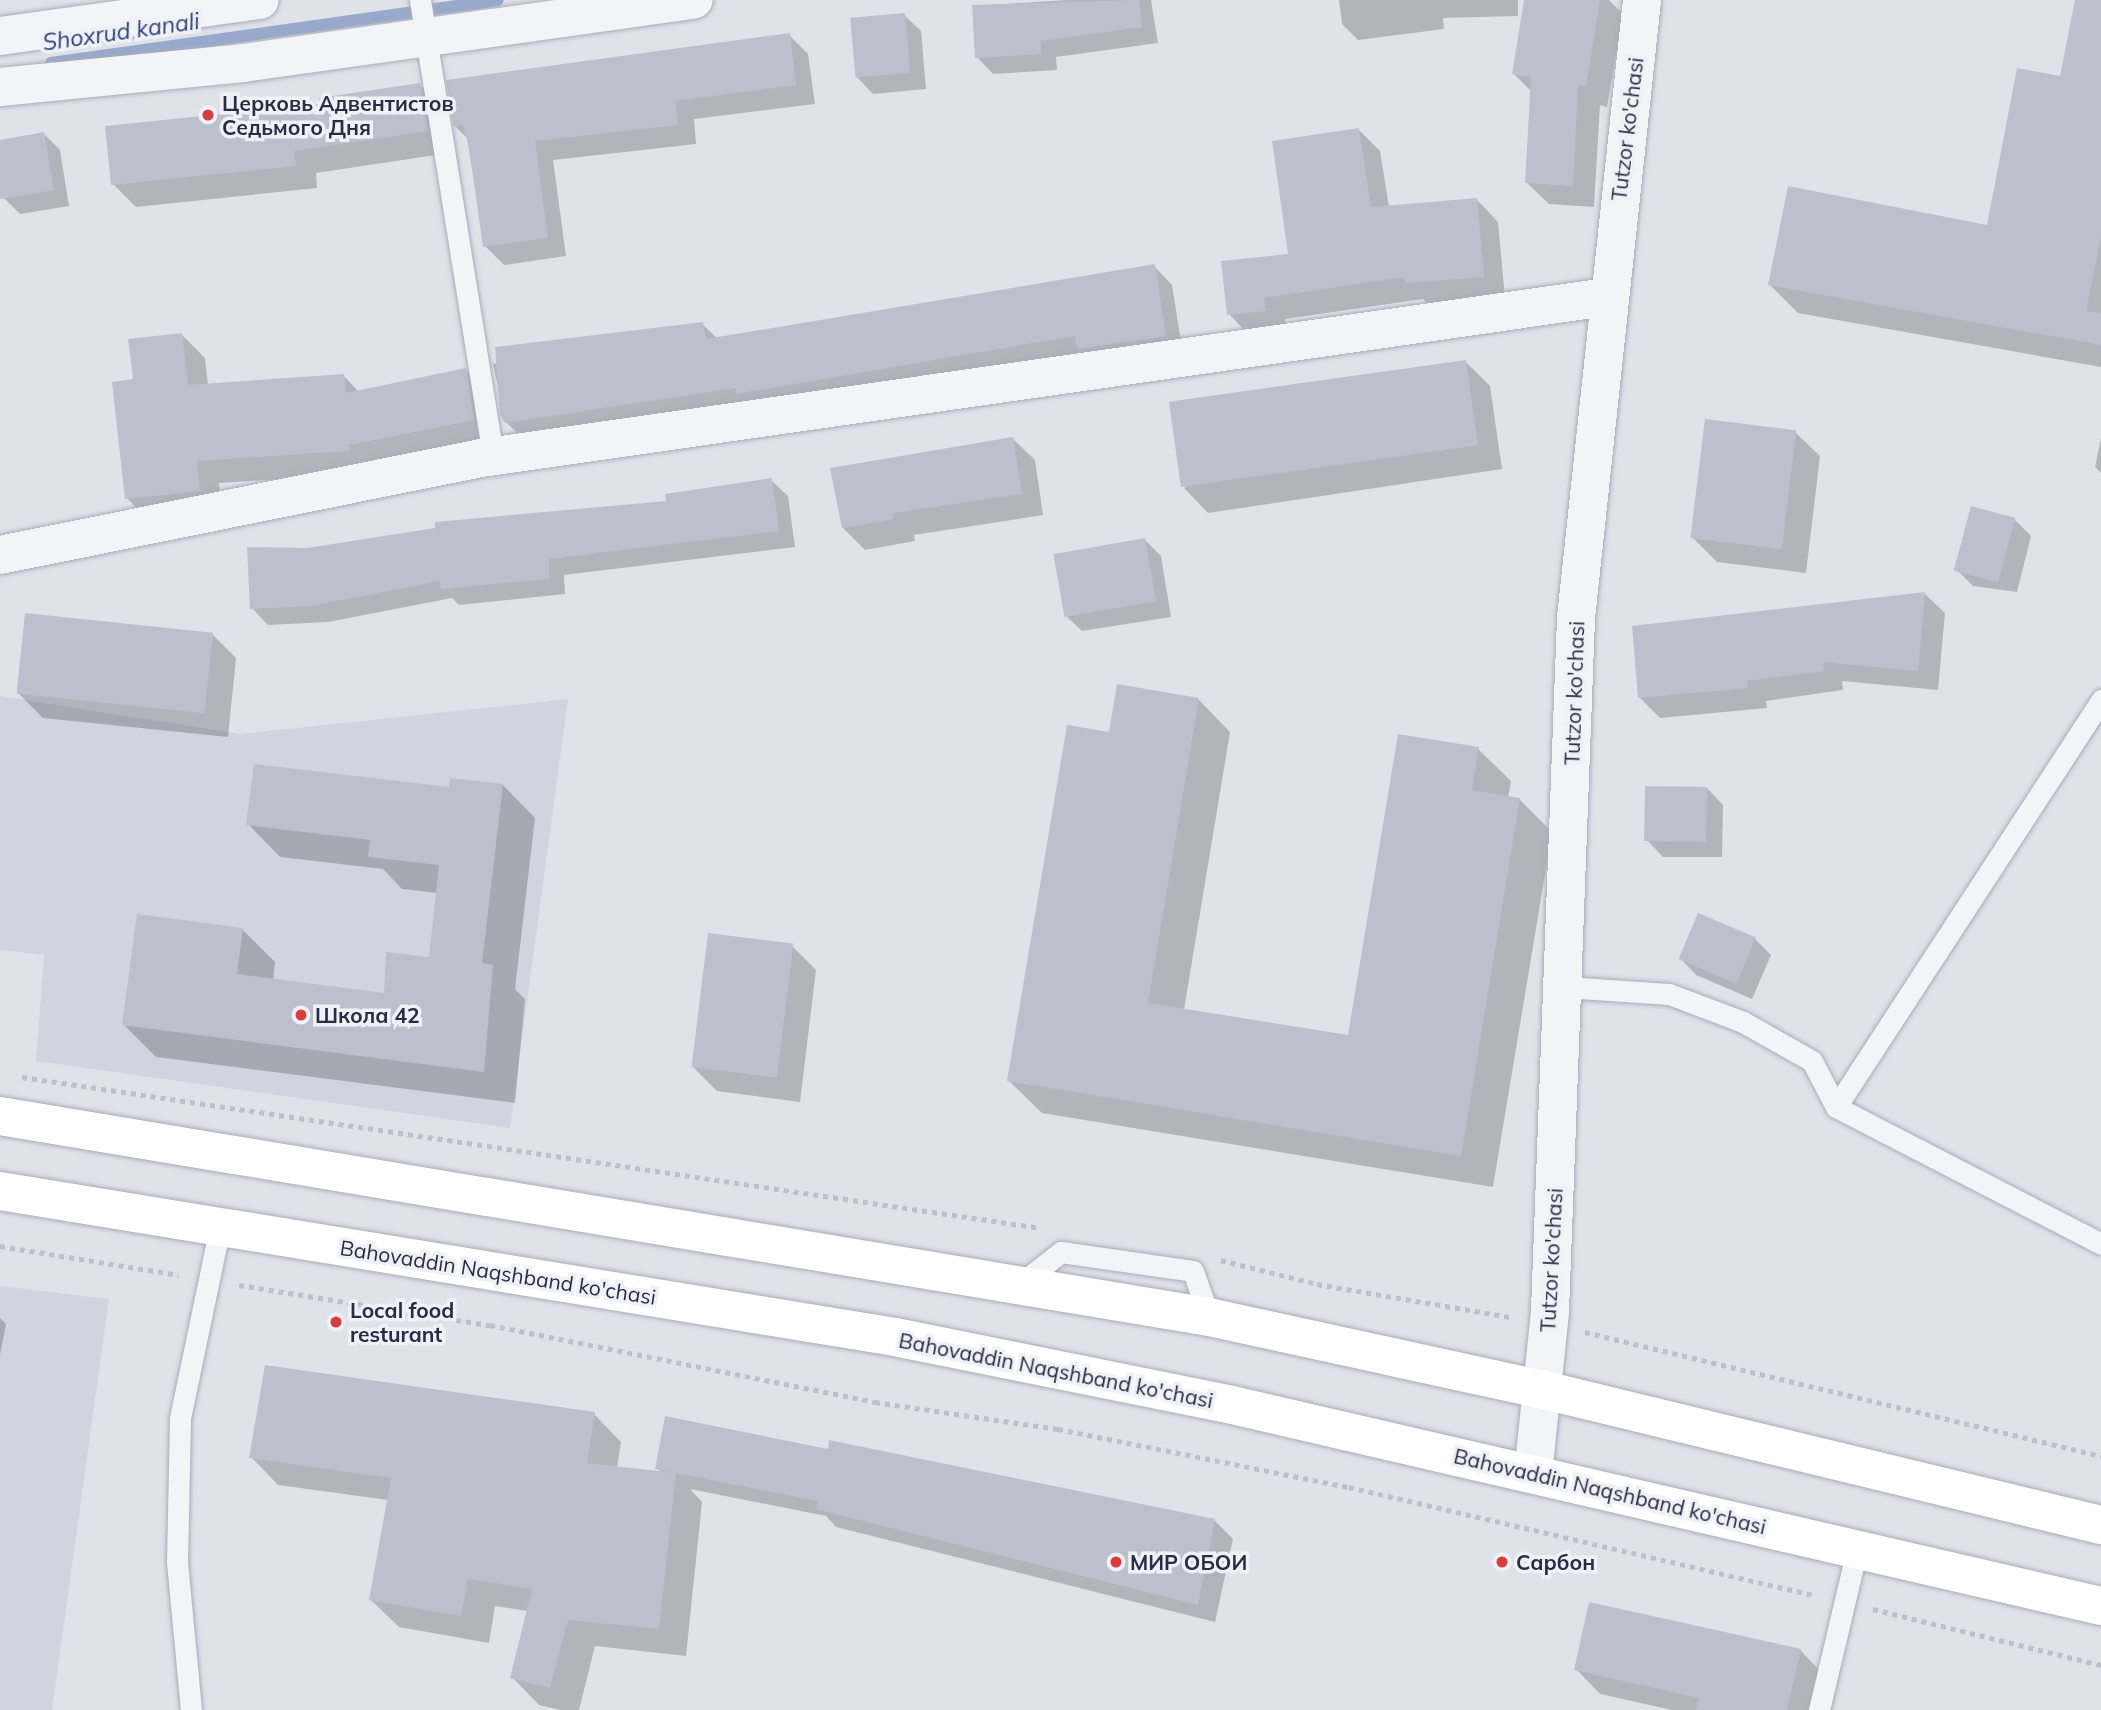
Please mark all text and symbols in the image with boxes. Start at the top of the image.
water label: Shoxrud kanali [41,7,201,57]
street label: Tutzor ko'chasi [1606,56,1648,202]
place label: Церковь Адвентистов Седьмого Дня [222,90,454,140]
marker: Церковь Адвентистов Седьмого Дня [200,107,216,123]
street label: Tutzor ko'chasi [1559,620,1589,766]
place label: Школа 42 [315,1002,420,1028]
marker: Школа 42 [293,1007,309,1023]
street label: Tutzor ko'chasi [1535,1187,1567,1333]
street label: Bahovaddin Naqshband ko'chasi [338,1235,658,1309]
place label: Local food resturant [350,1297,454,1347]
marker: Local food resturant [328,1314,344,1330]
street label: Bahovaddin Naqshband ko'chasi [897,1327,1215,1413]
street label: Bahovaddin Naqshband ko'chasi [1451,1443,1769,1539]
place label: МИР ОБОИ [1130,1549,1247,1575]
place label: Сарбон [1516,1549,1595,1575]
marker: МИР ОБОИ [1108,1554,1124,1570]
marker: Сарбон [1494,1554,1510,1570]

